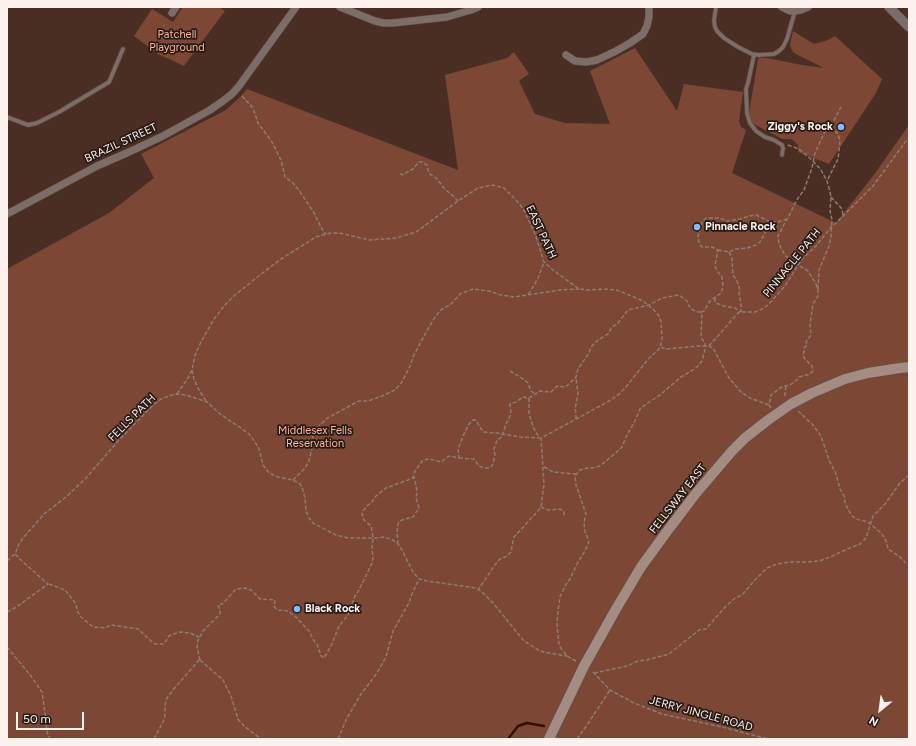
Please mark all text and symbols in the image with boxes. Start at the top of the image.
park label: Patchell Playground [149,28,205,54]
street label: BRAZIL STREET [83,120,159,166]
place label: Ziggy's Rock [768,120,833,134]
marker: Ziggy's Rock [836,122,846,132]
street label: EAST PATH [523,203,559,261]
place label: Pinnacle Rock [705,220,776,234]
marker: Pinnacle Rock [692,222,702,232]
street label: PINNACLE PATH [760,226,824,300]
street label: FELLS PATH [106,392,158,444]
park label: Middlesex Fells Reservation [278,424,352,450]
street label: FELLSWAY EAST [647,462,709,536]
place label: Black Rock [305,602,360,616]
marker: Black Rock [292,604,302,614]
north arrow [860,690,900,730]
street label: JERRY JINGLE ROAD [648,694,754,734]
scale bar [18,704,86,730]
text: 50 m [23,712,51,726]
text: N [867,713,881,729]

